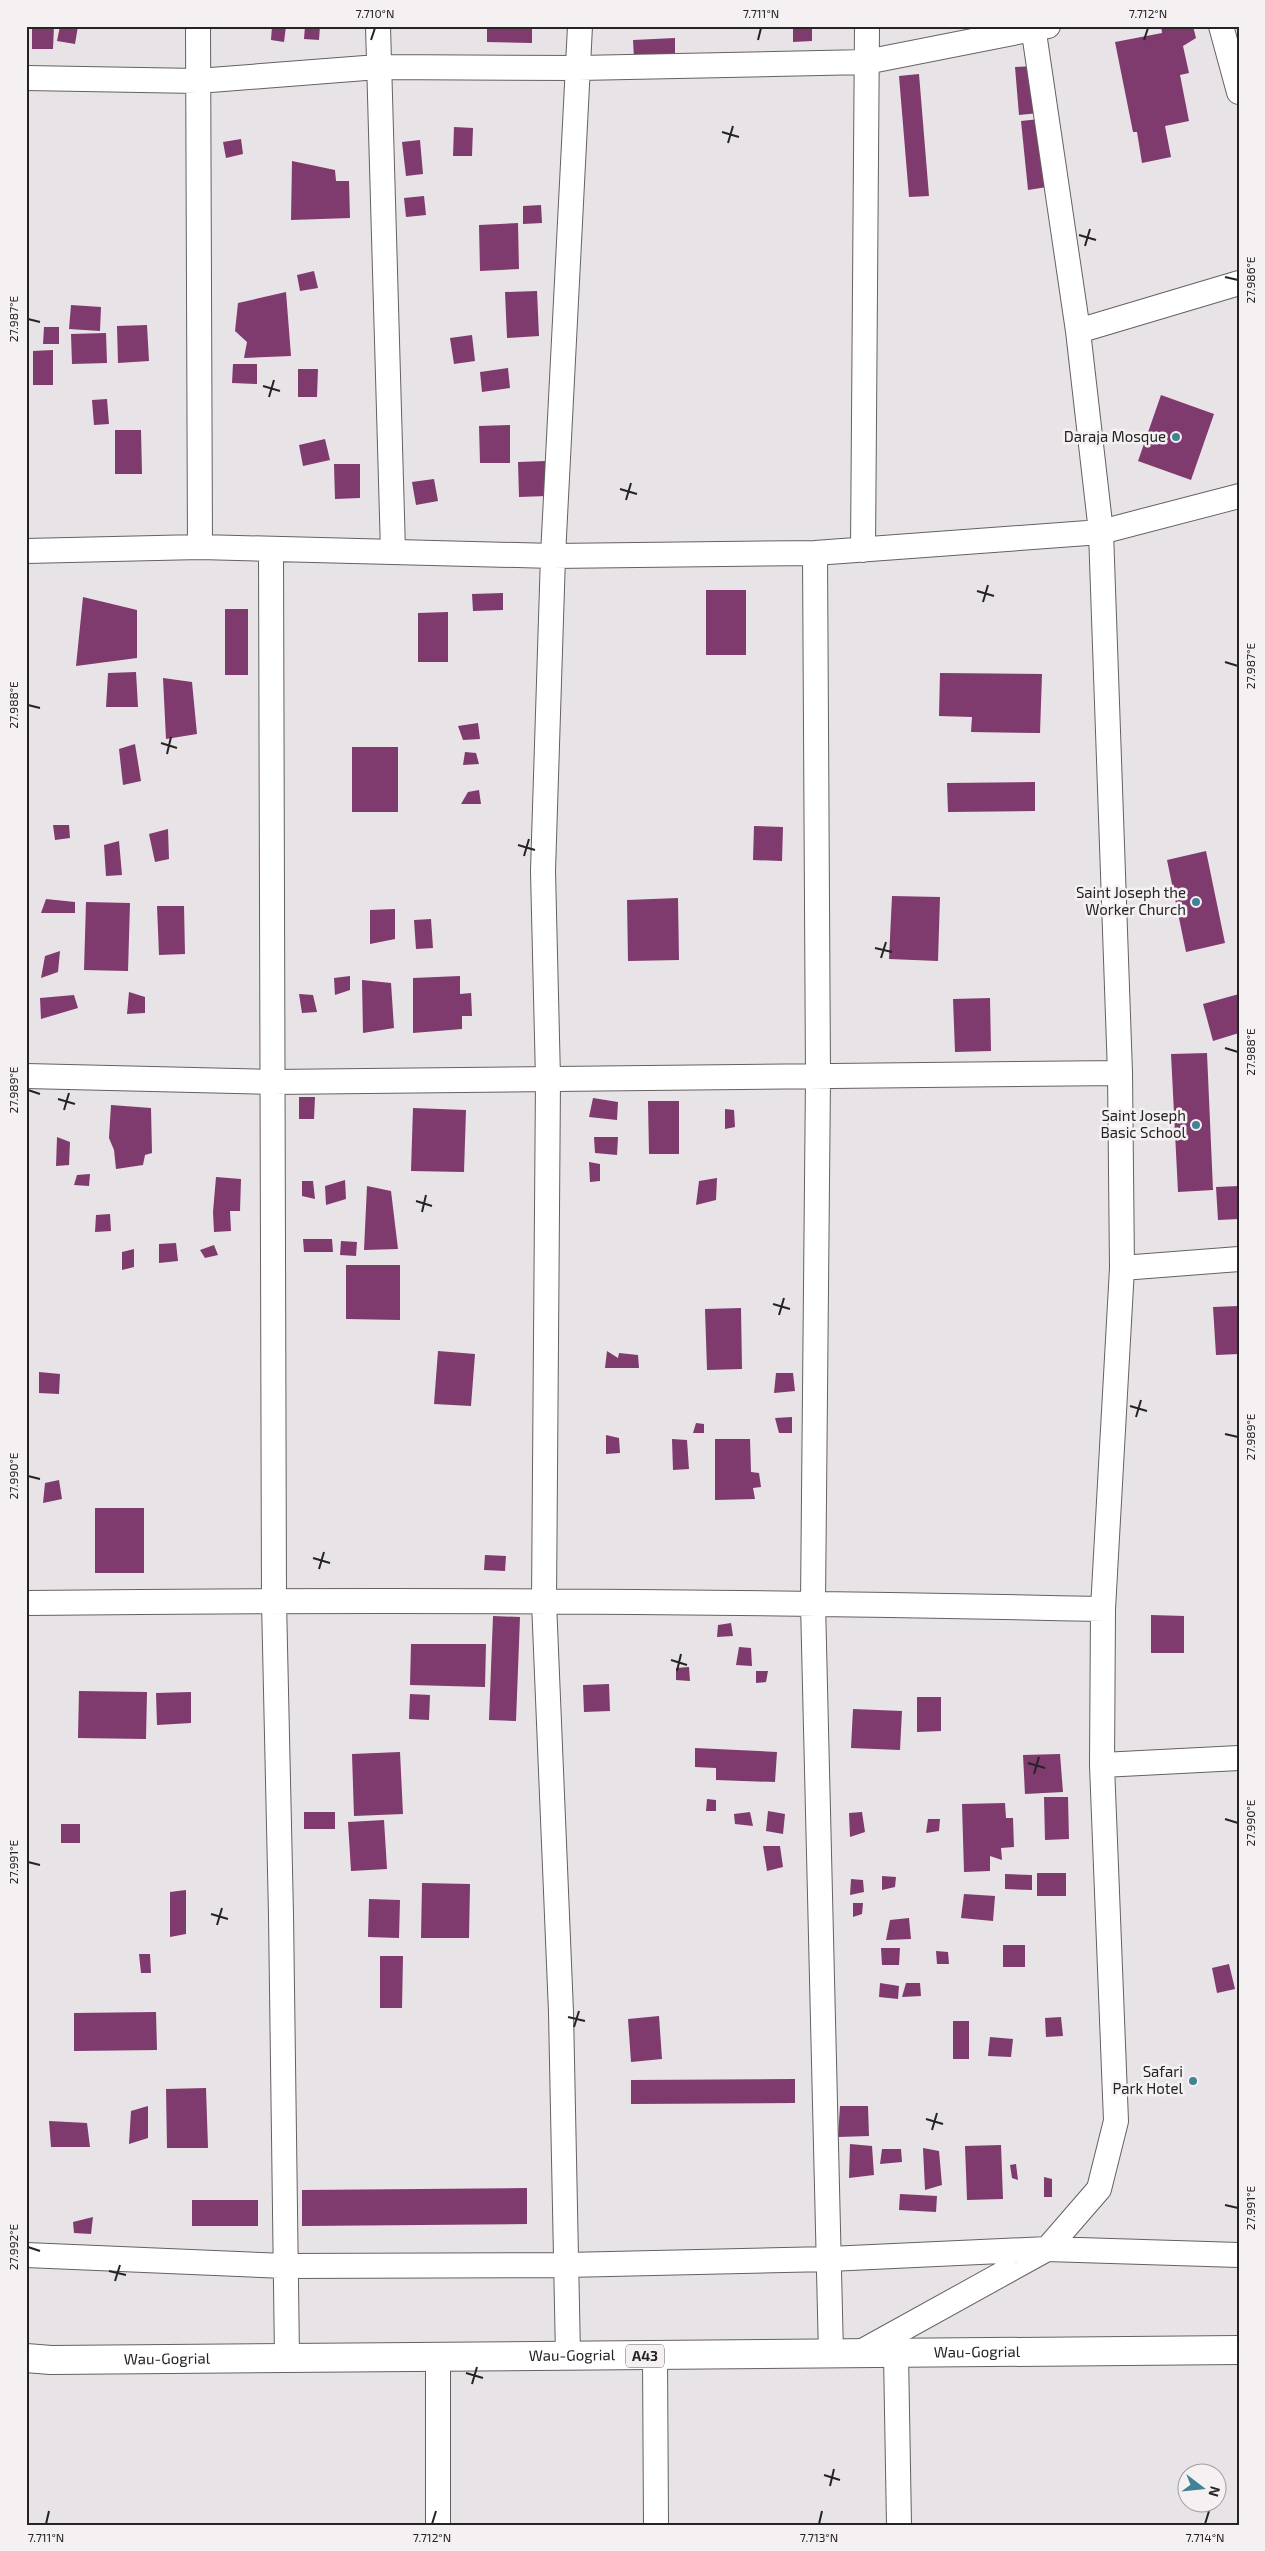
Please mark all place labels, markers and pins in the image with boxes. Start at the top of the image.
place label: Daraja Mosque [1064,427,1166,446]
marker: Daraja Mosque [1170,431,1182,443]
place label: Saint Joseph the Worker Church [1076,883,1186,918]
marker: Saint Joseph the Worker Church [1190,896,1202,908]
place label: Saint Joseph Basic School [1100,1106,1187,1141]
marker: Saint Joseph Basic School [1190,1119,1202,1131]
place label: Safari Park Hotel [1112,2062,1184,2097]
marker: Safari Park Hotel [1187,2075,1199,2087]

